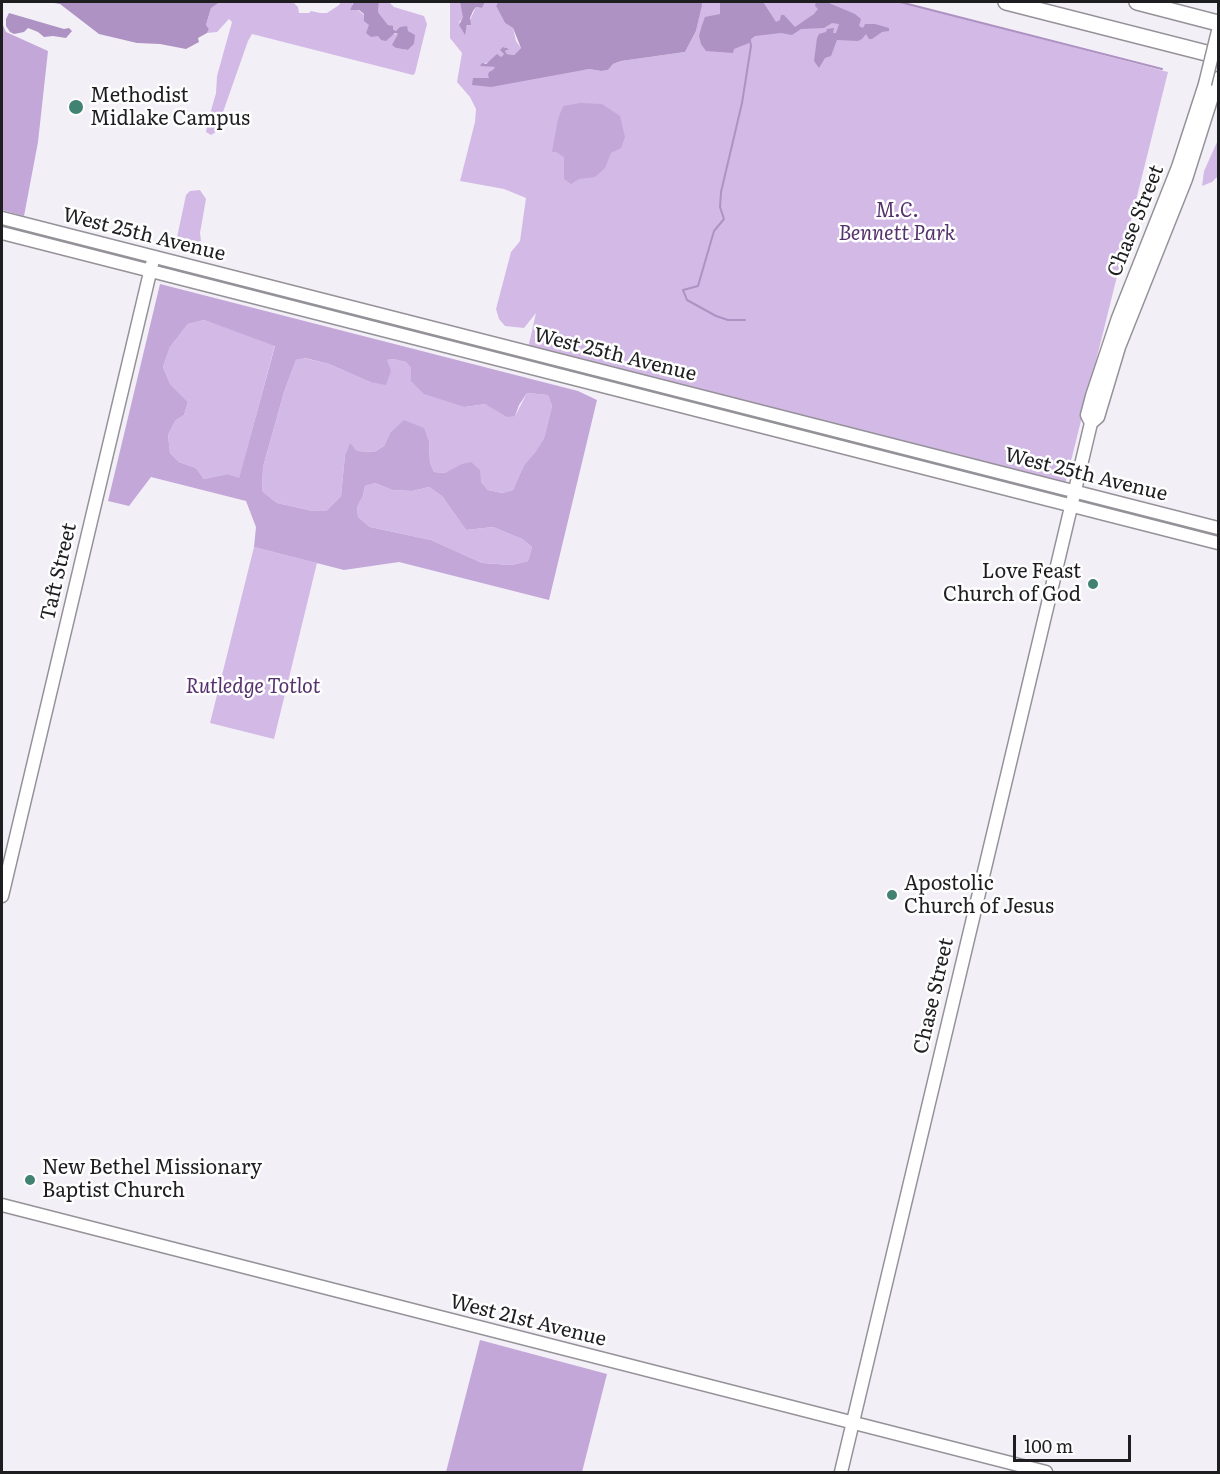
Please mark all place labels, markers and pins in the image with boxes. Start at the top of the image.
place label: Methodist Midlake Campus [90,84,250,131]
marker: Methodist Midlake Campus [67,98,85,116]
place label: Love Feast Church of God [943,560,1081,607]
marker: Love Feast Church of God [1086,577,1100,591]
place label: Apostolic Church of Jesus [904,872,1054,919]
marker: Apostolic Church of Jesus [885,888,899,902]
place label: New Bethel Missionary Baptist Church [42,1156,262,1203]
marker: New Bethel Missionary Baptist Church [23,1173,37,1187]

